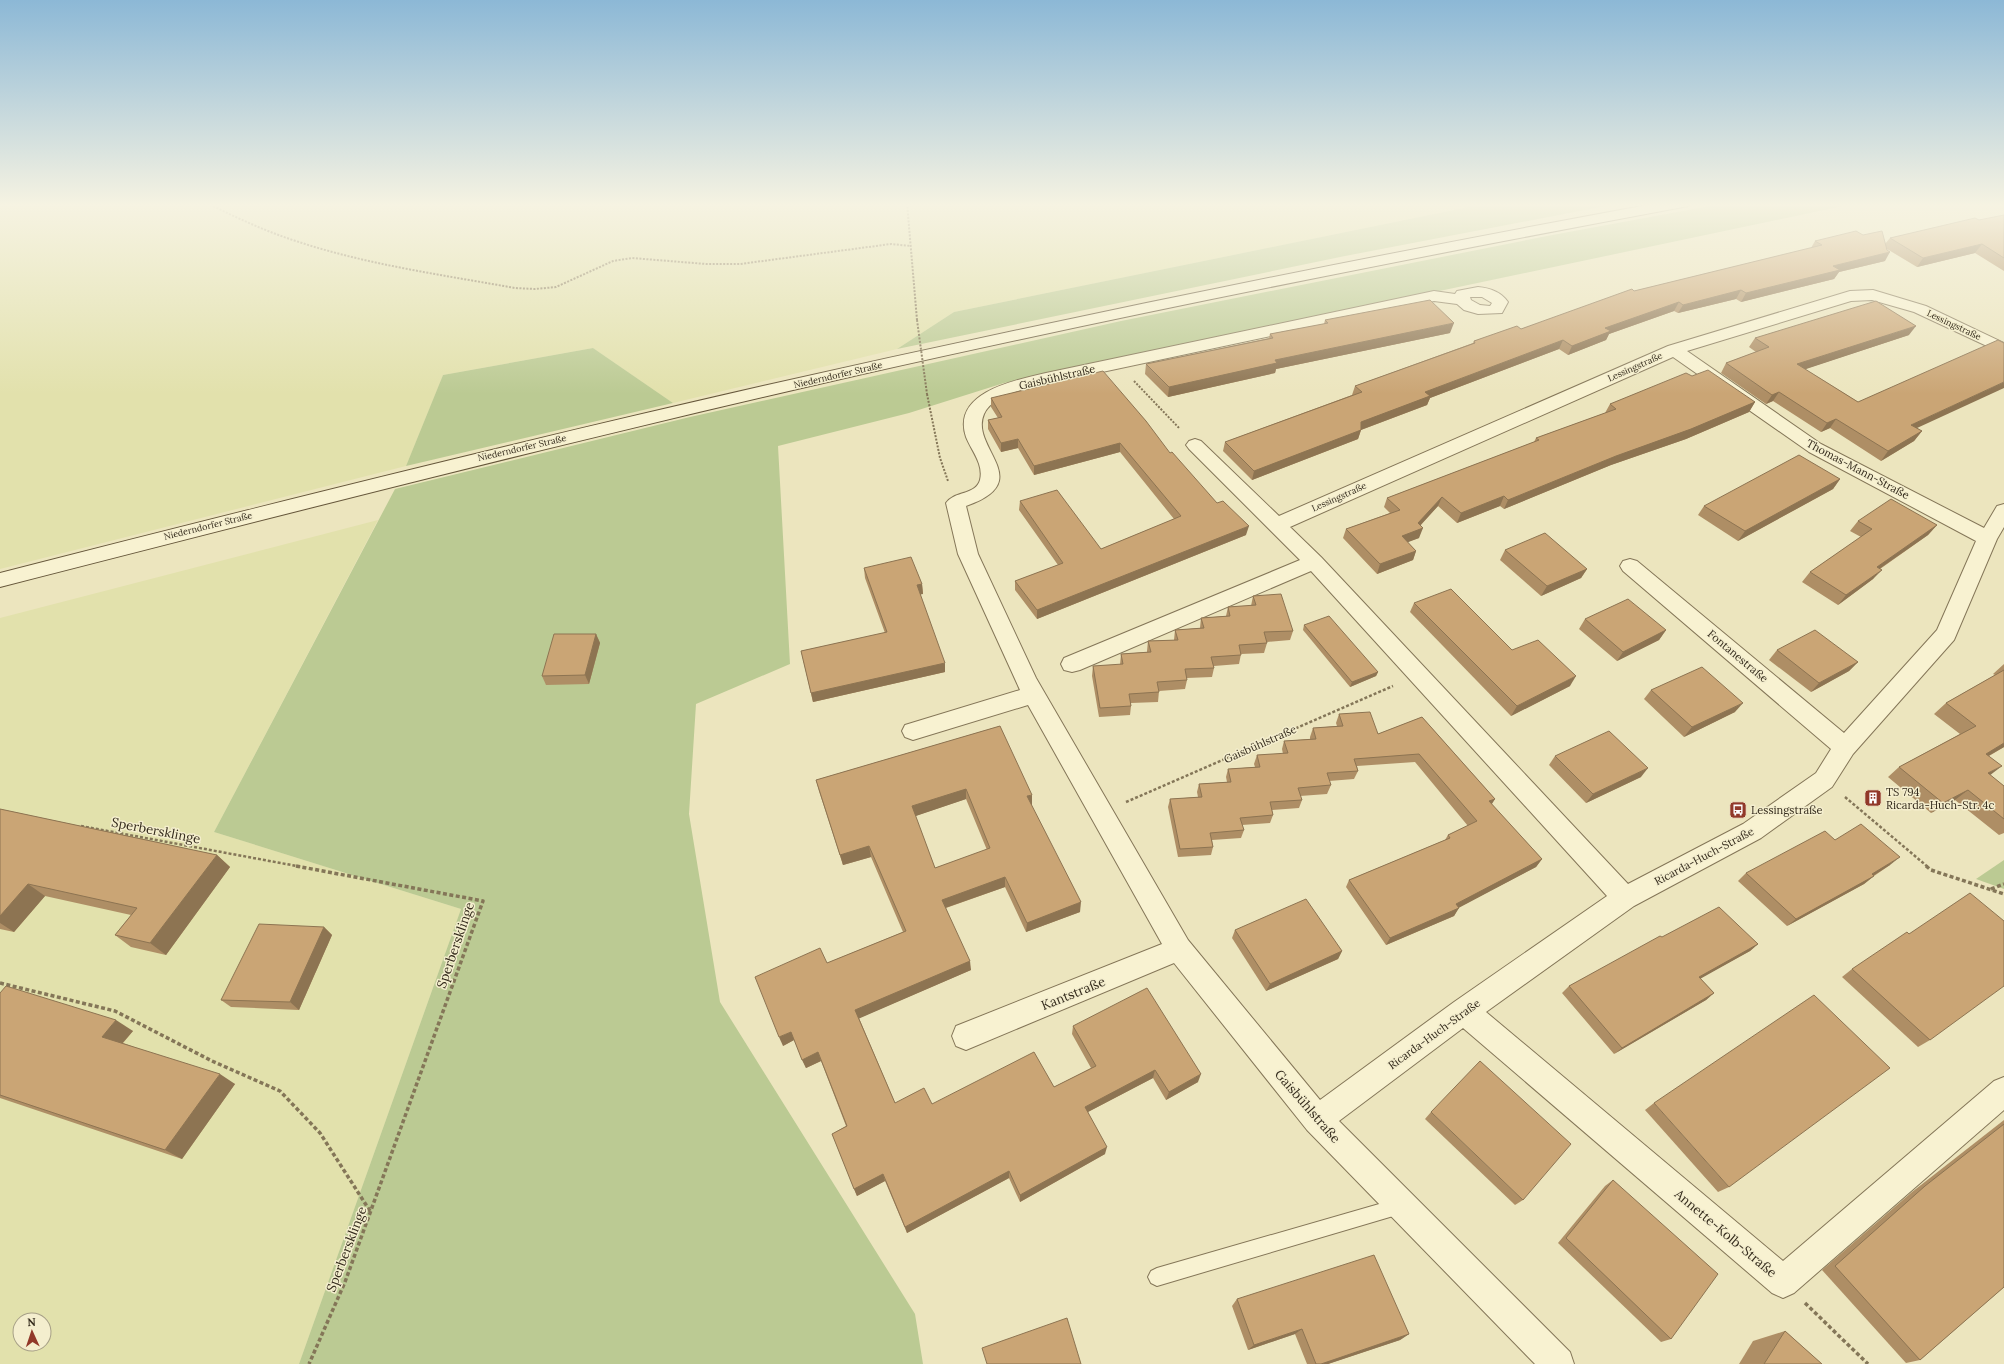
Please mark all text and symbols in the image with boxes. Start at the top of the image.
street label: Lessingstraße [1925,307,1983,342]
street label: Lessingstraße [1606,350,1664,383]
street label: Niederndorfer Straße [793,359,883,390]
street label: Gaisbühlstraße [1017,361,1097,393]
street label: Niederndorfer Straße [477,432,567,463]
street label: Thomas-Mann-Straße [1804,436,1912,502]
street label: Lessingstraße [1310,480,1368,513]
street label: Niederndorfer Straße [163,509,253,542]
street label: Fontanestraße [1705,627,1771,685]
street label: Gaisbühlstraße [1222,722,1298,766]
place label: TS 794 Ricarda-Huch-Str. 4c [1886,785,1995,812]
building icon: TS 794 Ricarda-Huch-Str. 4c [1863,788,1883,808]
bus stop icon: Lessingstraße [1728,800,1748,820]
place label: Lessingstraße [1751,803,1823,817]
street label: Sperbersklinge [110,814,202,847]
street label: Ricarda-Huch-Straße [1652,824,1756,888]
street label: Sperbersklinge [433,900,478,991]
street label: Kantstraße [1039,973,1108,1014]
street label: Ricarda-Huch-Straße [1385,996,1483,1072]
street label: Gaisbühlstraße [1271,1066,1344,1147]
street label: Annette-Kolb-Straße [1670,1185,1780,1281]
street label: Sperbersklinge [322,1204,371,1294]
north arrow [12,1312,52,1352]
text: N [27,1315,37,1329]

